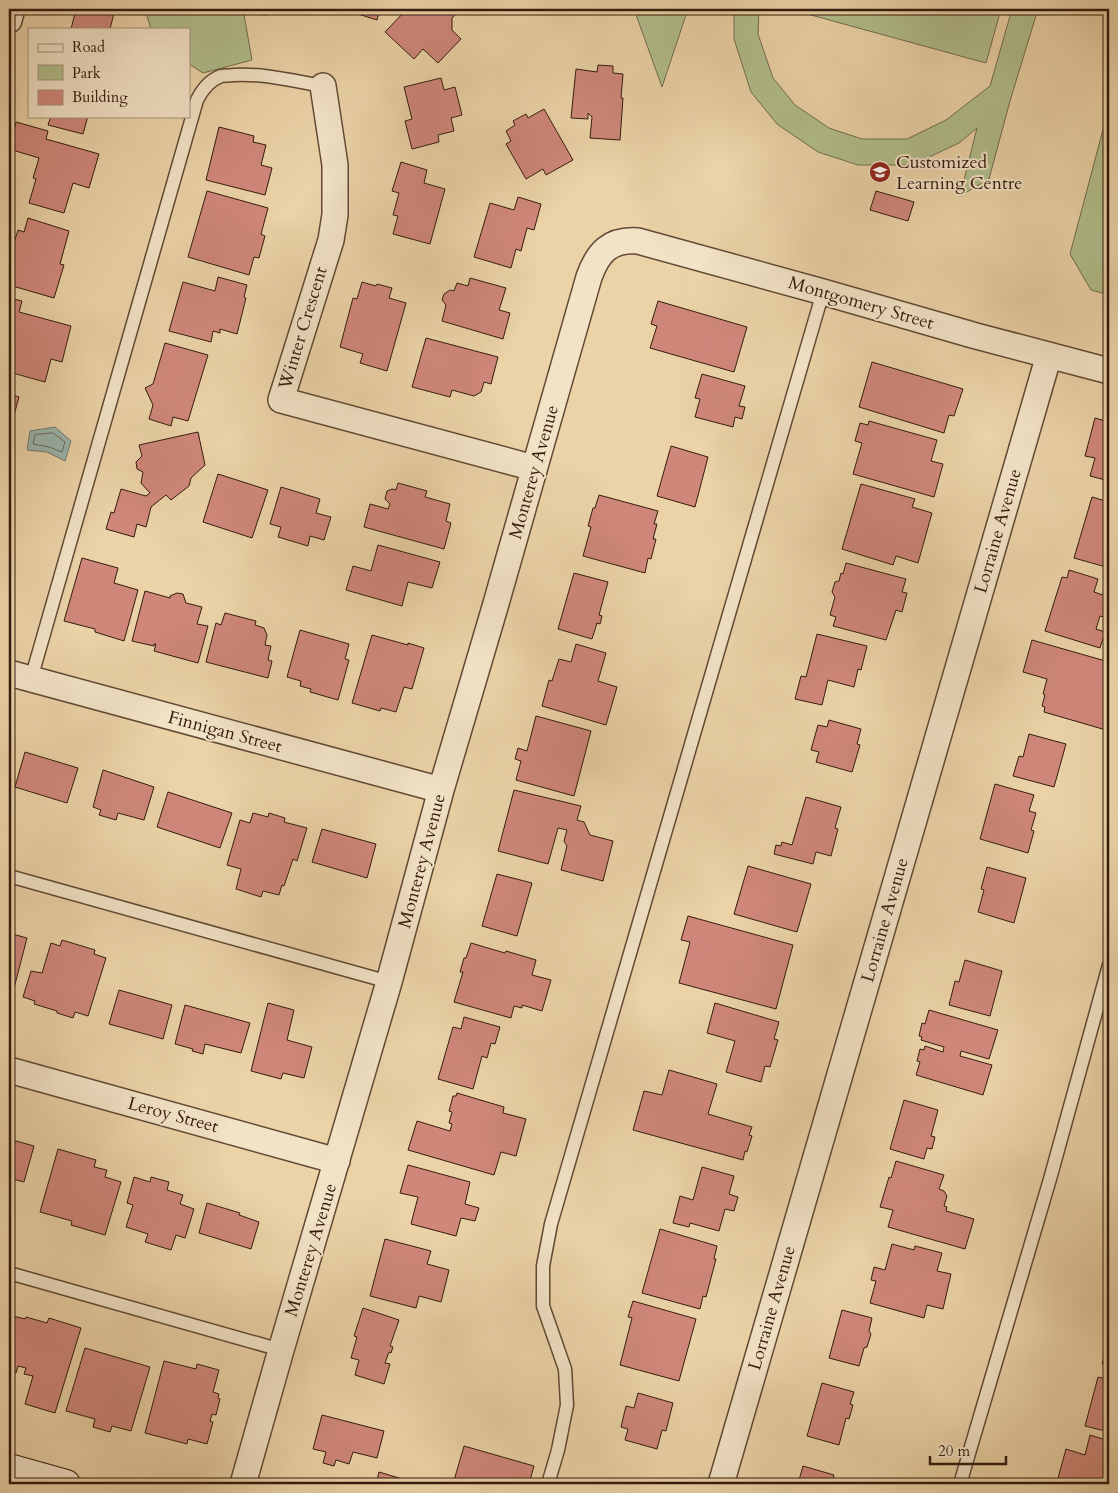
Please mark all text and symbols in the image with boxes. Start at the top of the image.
legend [28,28,190,118]
text: Road [72,37,105,57]
text: Park [72,63,101,83]
text: Building [72,87,128,107]
place label: Customized Learning Centre [896,150,1022,196]
school or university icon: Customized Learning Centre [868,160,892,184]
street label: Winter Crescent [272,263,334,393]
street label: Montgomery Street [785,270,937,336]
street label: Monterey Avenue [503,402,565,542]
street label: Lorraine Avenue [968,466,1028,596]
street label: Finnigan Street [165,705,285,759]
street label: Monterey Avenue [392,791,452,931]
street label: Lorraine Avenue [855,855,915,985]
street label: Leroy Street [125,1091,221,1139]
street label: Monterey Avenue [279,1180,343,1320]
street label: Lorraine Avenue [742,1243,802,1373]
scale bar [930,1433,1007,1465]
text: 20 m [938,1441,970,1461]

